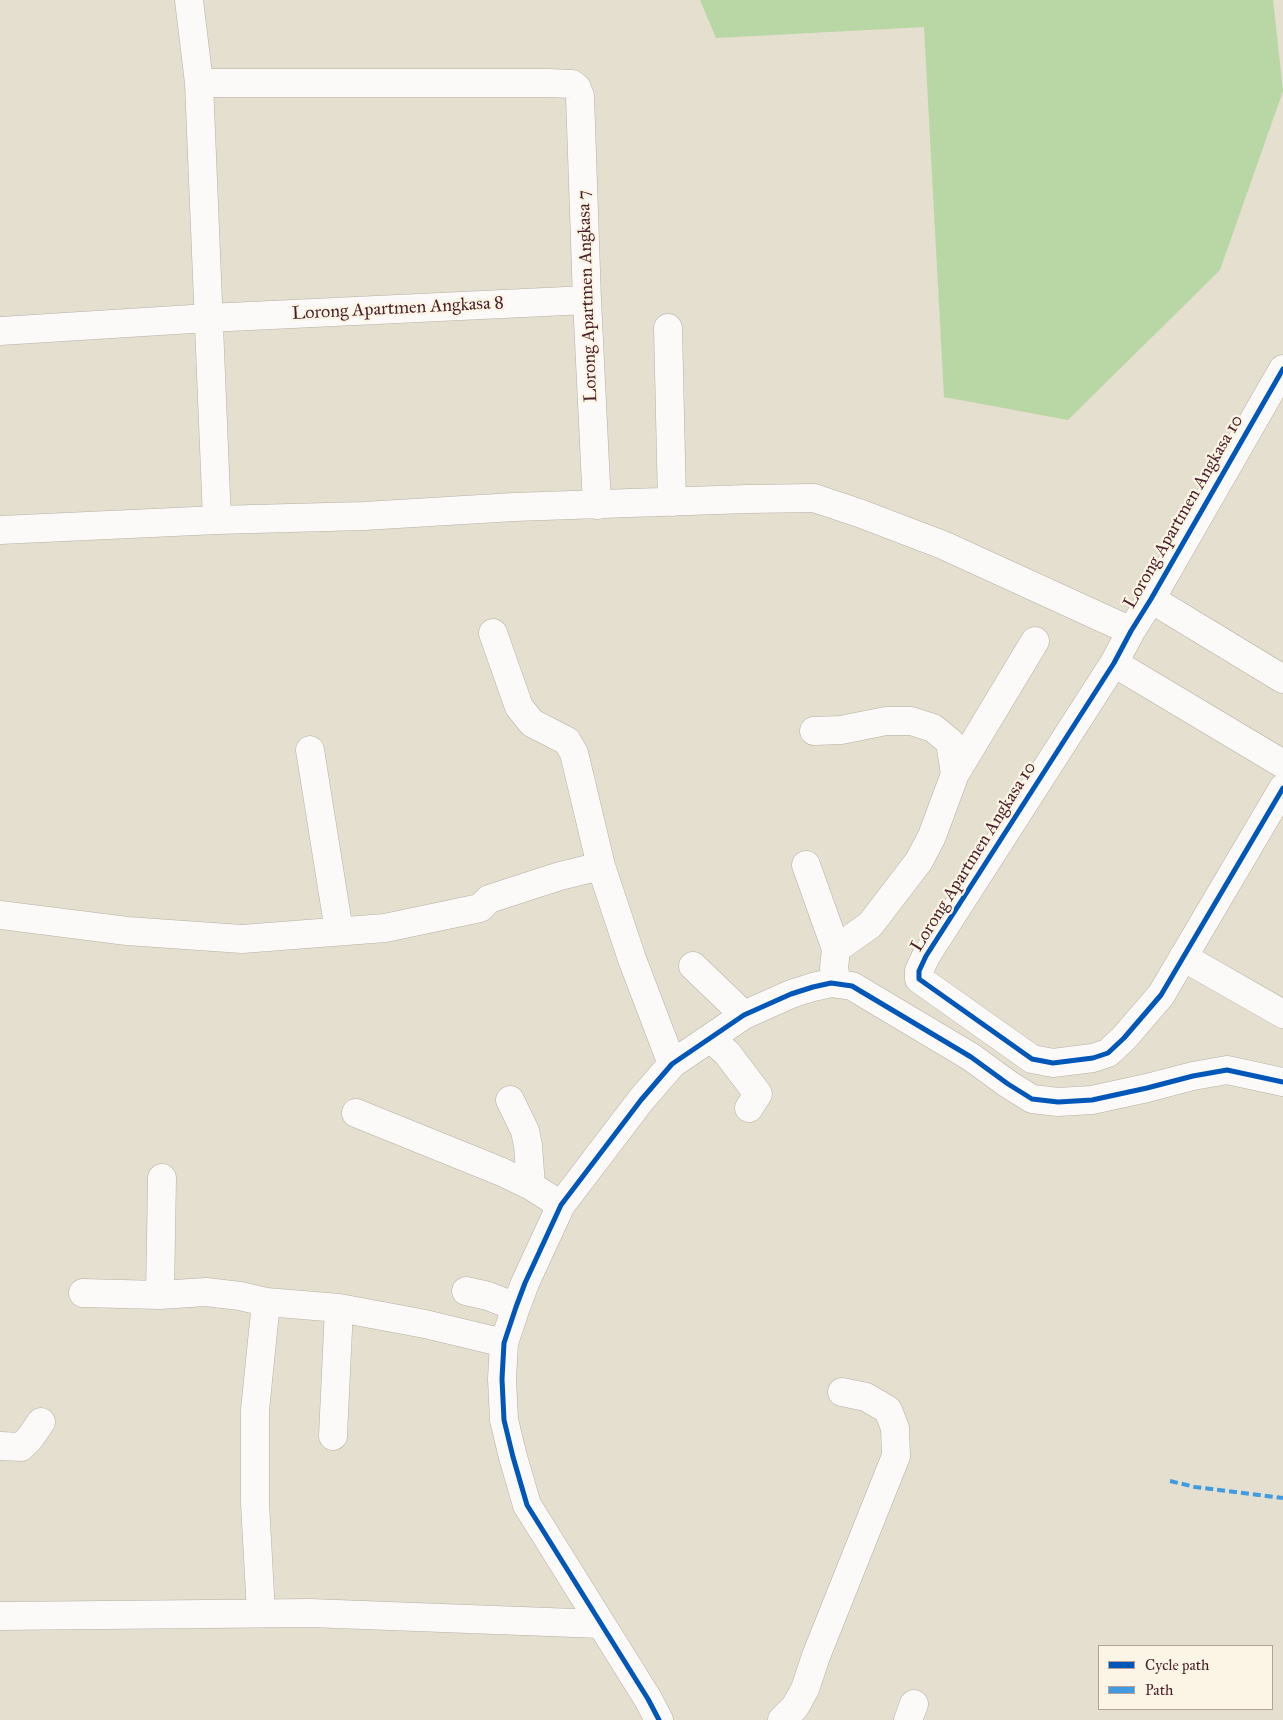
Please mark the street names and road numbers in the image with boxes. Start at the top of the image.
street label: Lorong Apartmen Angkasa 7 [574,190,602,402]
street label: Lorong Apartmen Angkasa 8 [291,293,505,325]
street label: Lorong Apartmen Angkasa 10 [1120,411,1248,613]
street label: Lorong Apartmen Angkasa 10 [907,758,1041,956]

